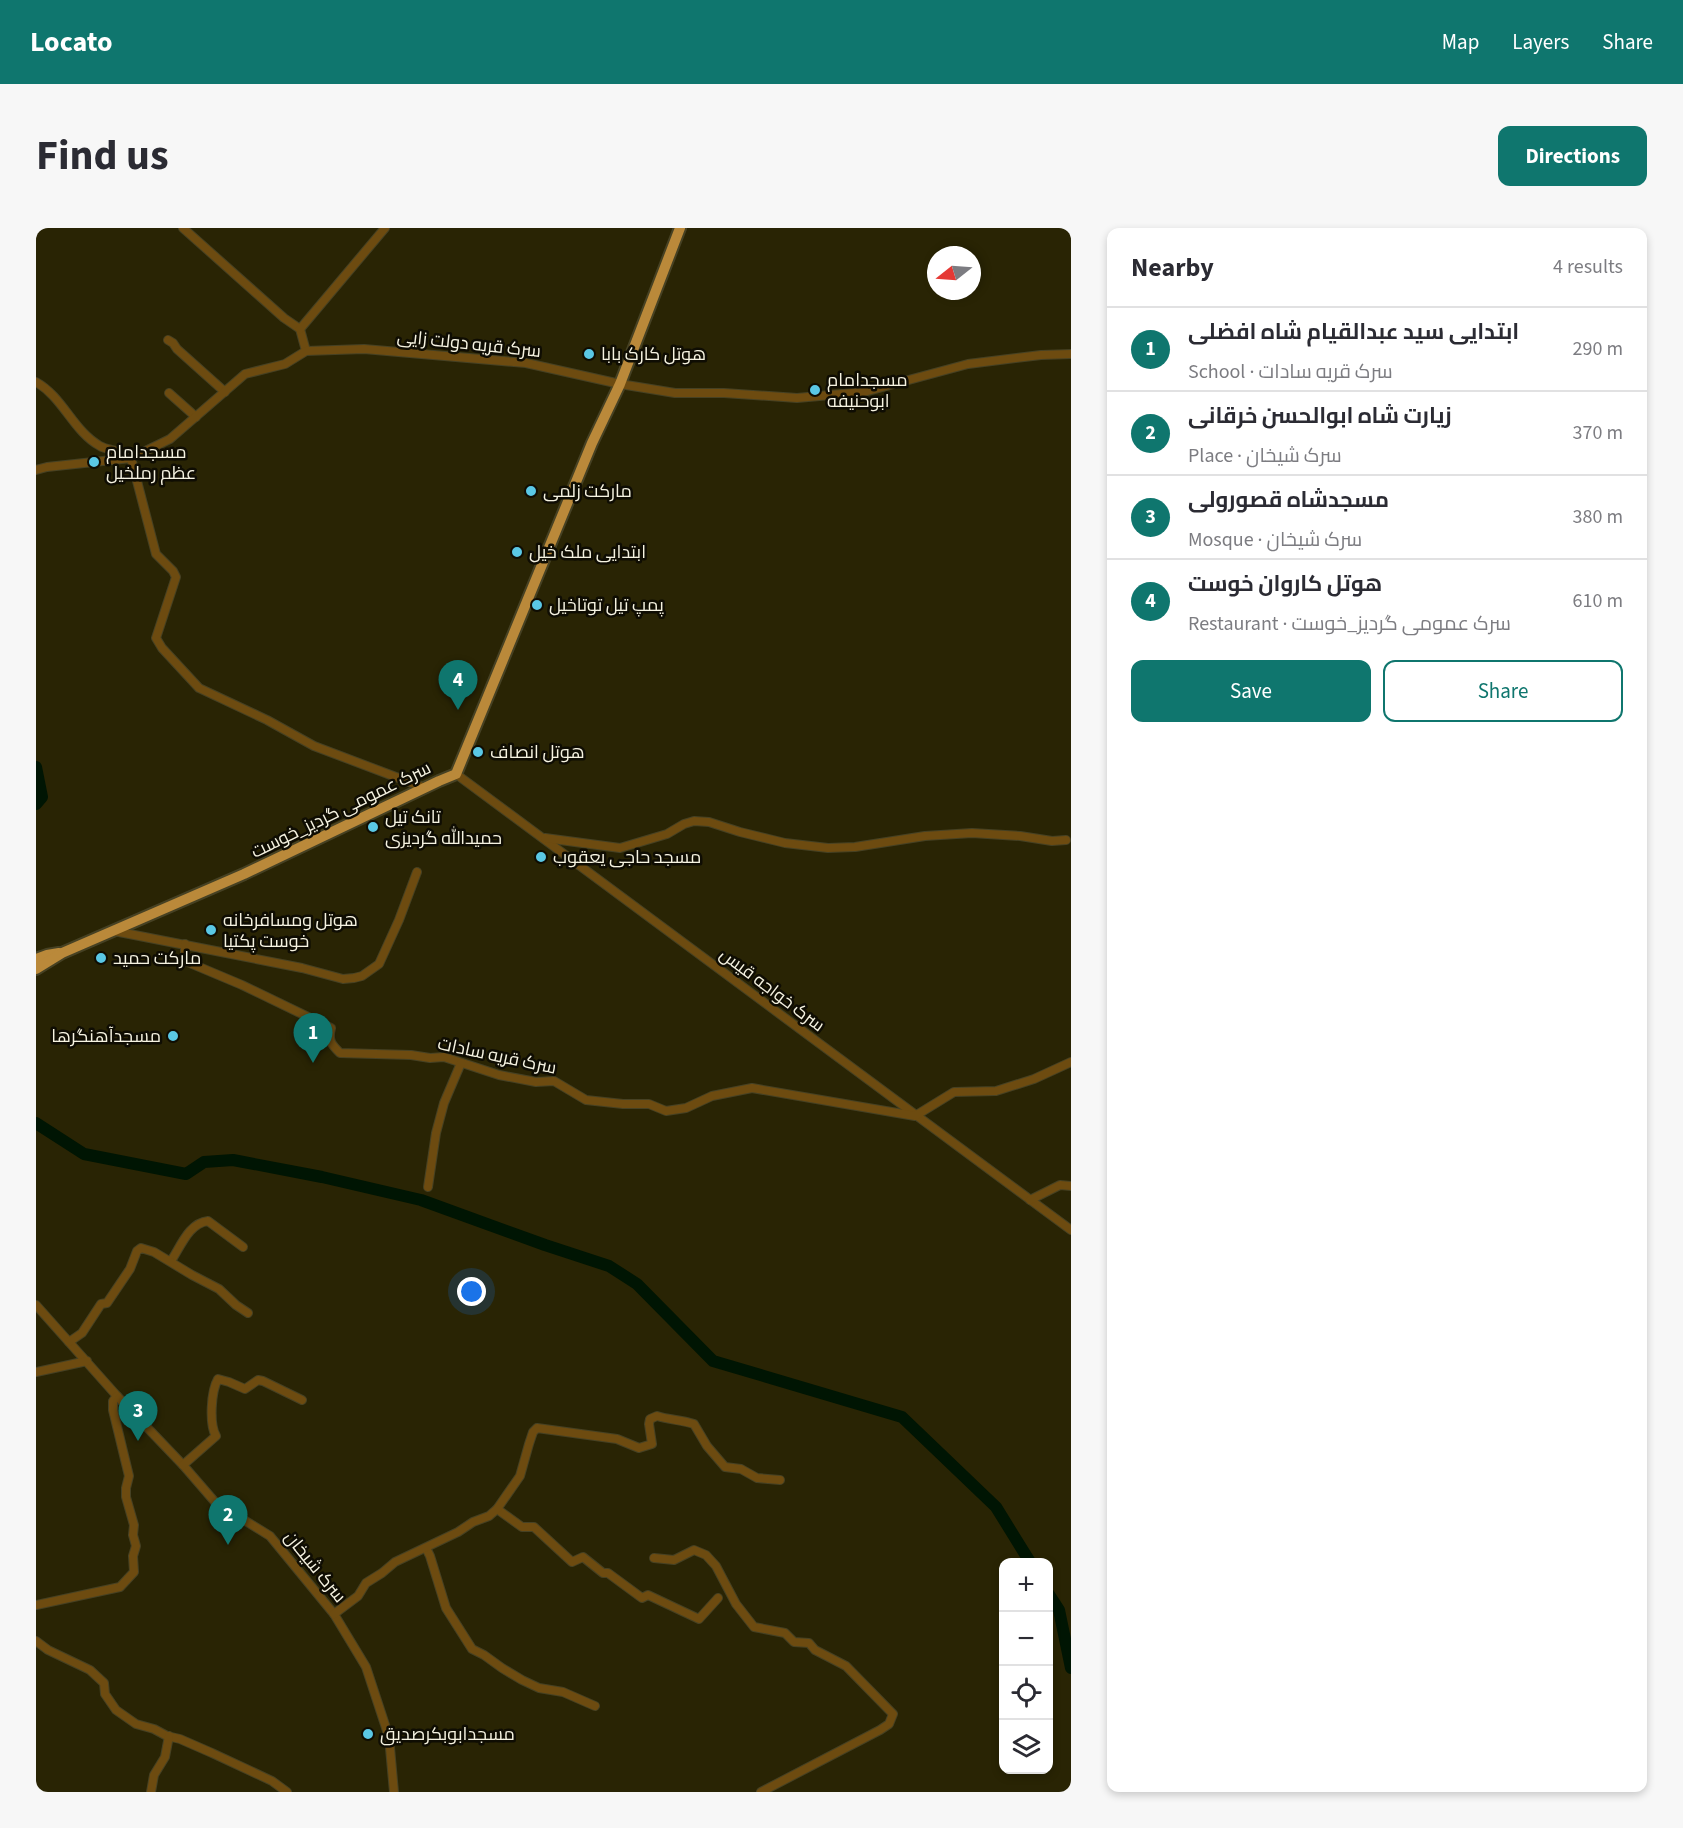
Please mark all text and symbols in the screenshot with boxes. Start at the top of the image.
text: Locato [30,22,112,62]
text: Map [1442,27,1479,57]
text: Layers [1512,27,1569,57]
text: Share [1602,27,1653,57]
text: Find us [36,126,169,186]
button: Directions [1498,126,1647,186]
north arrow [927,246,981,300]
text: Nearby [1131,249,1214,286]
text: 4 results [1553,253,1623,281]
text: ابتدایی سید عبدالقیام شاه افضلی [1188,316,1519,348]
street label: سرک قریه دولت زایی [396,324,542,364]
text: 1 [1145,335,1156,363]
text: 290 m [1573,335,1623,363]
place label: هوتل کارک بابا [601,342,706,367]
marker: هوتل کارک بابا [582,347,596,361]
text: School · سرک قریه سادات [1188,358,1393,386]
place label: مسجدامام ابوحنیفه [827,368,908,414]
marker: مسجدامام ابوحنیفه [808,383,822,397]
text: زیارت شاه ابوالحسن خرقانی [1188,400,1452,432]
text: 2 [1145,419,1156,447]
text: 370 m [1573,419,1623,447]
place label: مسجدامام عظم رملخیل [106,440,196,486]
text: Place · سرک شیخان [1188,442,1342,470]
marker: مسجدامام عظم رملخیل [87,455,101,469]
place label: مارکت زلمی [543,479,632,504]
marker: مارکت زلمی [524,484,538,498]
text: مسجدشاه قصورولی [1188,484,1389,516]
text: 3 [1145,503,1156,531]
text: 380 m [1573,503,1623,531]
text: Mosque · سرک شیخان [1188,526,1362,554]
place label: ابتدایی ملک خیل [529,540,646,565]
marker: ابتدایی ملک خیل [510,545,524,559]
text: هوتل کاروان خوست [1188,568,1382,600]
text: 4 [1145,587,1156,615]
text: 610 m [1573,587,1623,615]
place label: پمپ تیل توتاخیل [549,593,664,618]
marker: پمپ تیل توتاخیل [530,598,544,612]
text: Restaurant · سرک عمومی گردیز_خوست [1188,610,1511,638]
pin: 4 [438,660,478,710]
button: Save [1131,660,1371,722]
button: Share [1383,660,1623,722]
place label: هوتل انصاف [490,740,585,765]
marker: هوتل انصاف [471,745,485,759]
street label: سرک عمومی گردیز_خوست [247,755,435,865]
place label: تانک تیل حمیدالله گردیزی [385,805,502,851]
marker: تانک تیل حمیدالله گردیزی [366,820,380,834]
place label: مسجد حاجی یعقوب [553,845,701,870]
marker: مسجد حاجی یعقوب [534,850,548,864]
place label: هوتل ومسافرخانه خوست پکتیا [223,908,358,954]
marker: هوتل ومسافرخانه خوست پکتیا [204,923,218,937]
street label: سرک خواجه قیس [714,942,830,1038]
place label: مارکت حمید [113,946,201,971]
marker: مارکت حمید [94,951,108,965]
pin: 1 [294,1014,332,1063]
place label: مسجدآهنگرها [51,1024,161,1049]
marker: مسجدآهنگرها [166,1029,180,1043]
street label: سرک قریه سادات [435,1031,559,1081]
your location [457,1277,486,1306]
pin: 3 [118,1392,158,1441]
pin: 2 [208,1496,248,1545]
street label: سرک شیخان [278,1526,352,1608]
map controls [999,1558,1053,1774]
button: + [999,1558,1053,1612]
button: − [999,1612,1053,1666]
button: locate [999,1666,1053,1720]
button: layers [999,1720,1053,1774]
place label: مسجدابوبکرصدیق [380,1722,515,1747]
marker: مسجدابوبکرصدیق [361,1727,375,1741]

